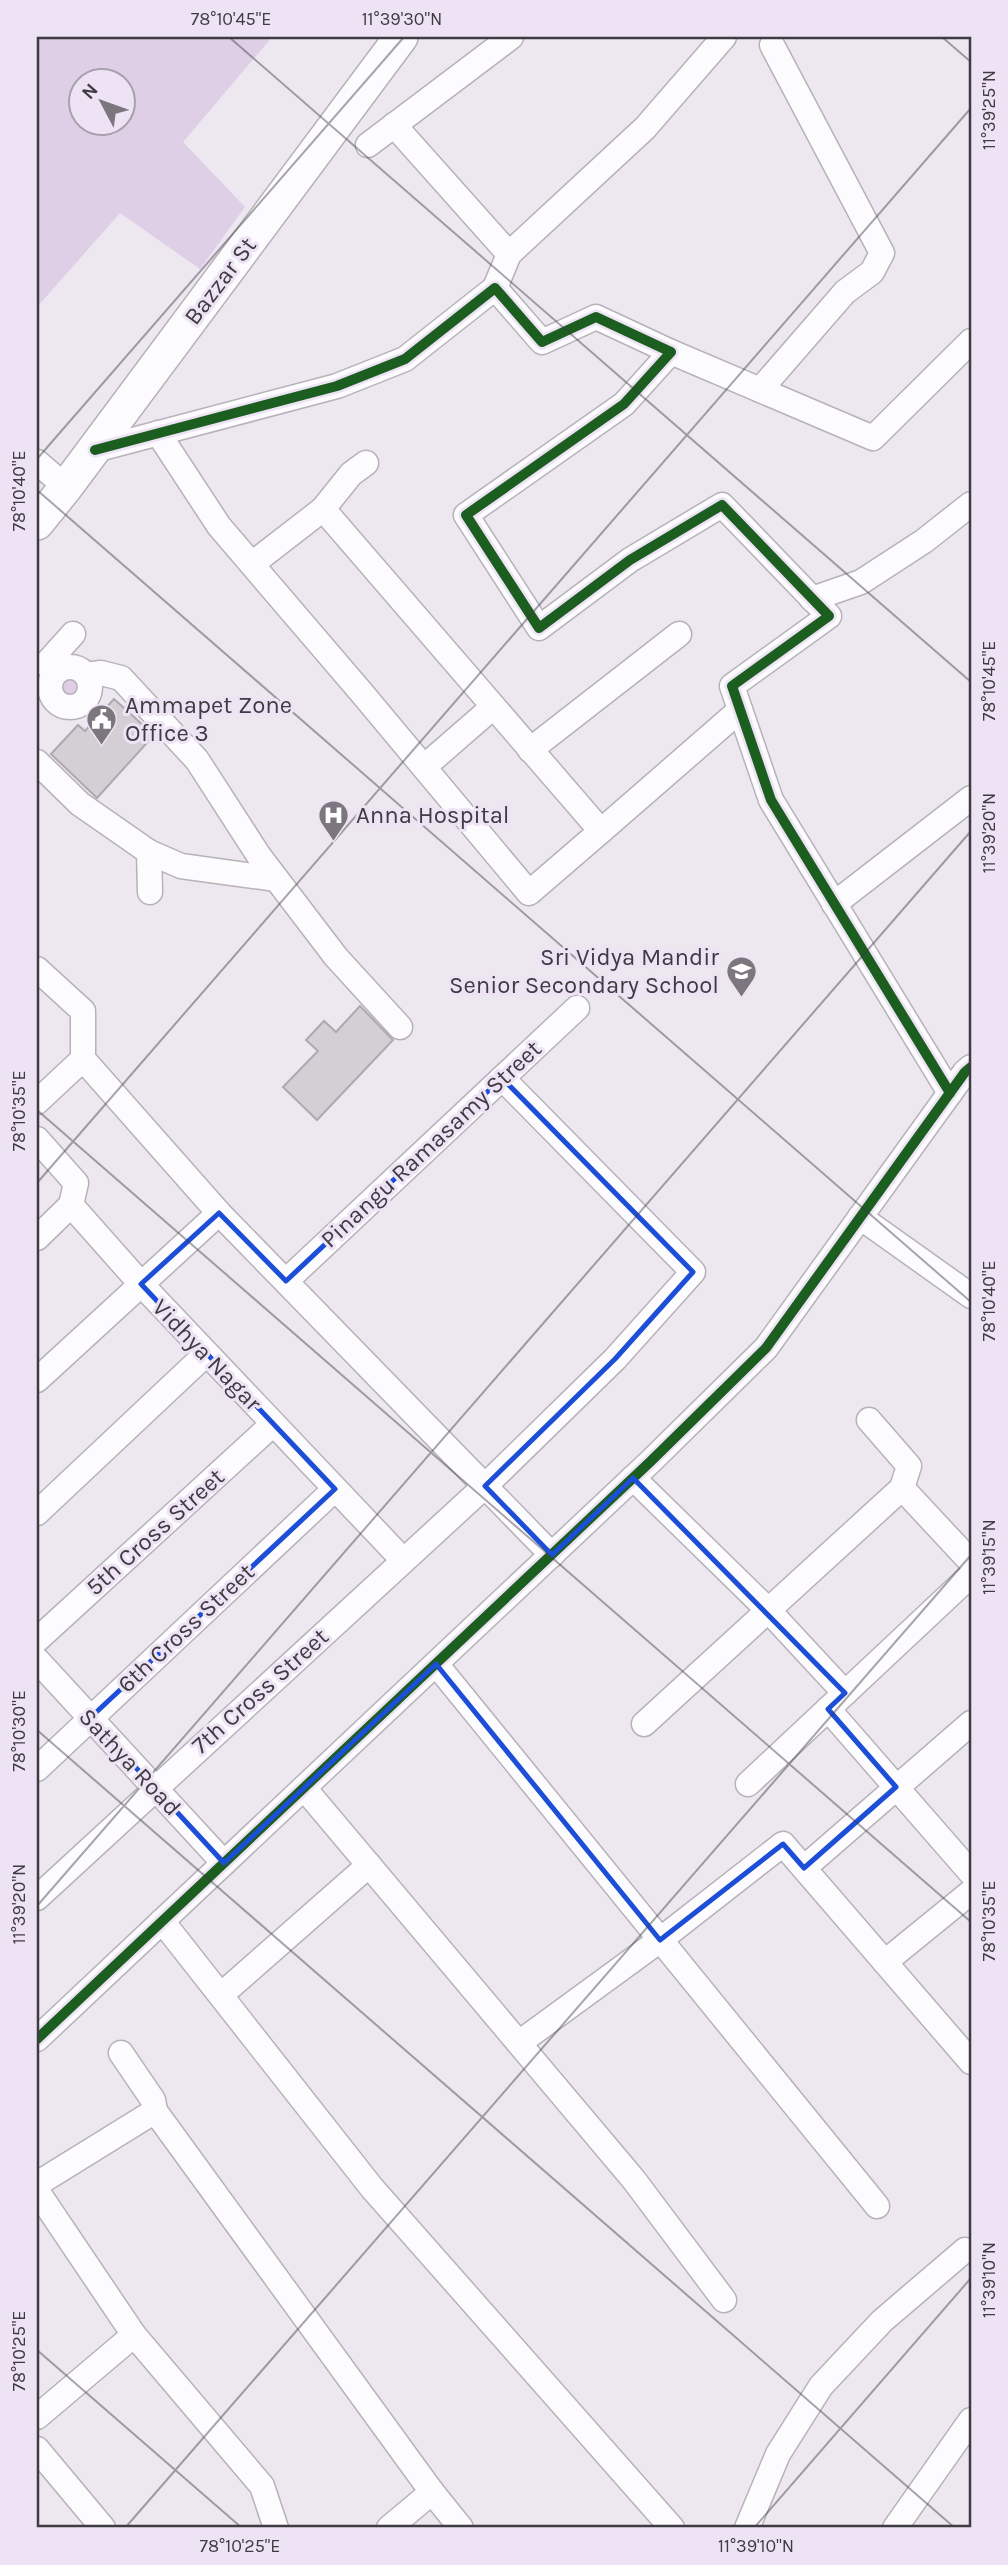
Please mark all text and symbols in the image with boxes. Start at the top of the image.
text: 78°10'45"E [191,8,271,30]
text: 11°39'30"N [362,8,442,30]
north arrow [66,66,136,136]
text: 11°39'25"N [978,70,1000,150]
text: N [77,79,103,104]
street label: Bazzar St [178,232,262,330]
text: 78°10'40"E [8,450,30,532]
text: 78°10'45"E [978,641,1000,721]
place label: Ammapet Zone Office 3 [125,691,292,747]
public building icon: Ammapet Zone Office 3 [85,702,119,746]
text: 11°39'20"N [978,793,1000,873]
hospital icon: Anna Hospital [316,798,350,842]
place label: Anna Hospital [356,801,510,829]
place label: Sri Vidya Mandir Senior Secondary School [449,943,719,999]
school or university icon: Sri Vidya Mandir Senior Secondary School [725,954,759,998]
street label: Pinangu Ramasamy Street [315,1035,547,1253]
text: 78°10'35"E [8,1070,30,1152]
text: 78°10'40"E [978,1260,1000,1342]
street label: Vidhya Nagar [147,1293,267,1417]
street label: 5th Cross Street [80,1463,230,1601]
text: 11°39'15"N [978,1519,1000,1595]
street label: 6th Cross Street [112,1558,260,1698]
street label: 7th Cross Street [186,1622,334,1760]
text: 78°10'30"E [8,1690,30,1772]
street label: Sathya Road [73,1703,187,1821]
text: 11°39'20"N [8,1864,30,1944]
text: 78°10'35"E [978,1880,1000,1962]
text: 11°39'10"N [978,2242,1000,2318]
text: 78°10'25"E [8,2311,30,2391]
text: 78°10'25"E [200,2535,280,2557]
text: 11°39'10"N [718,2535,794,2557]

